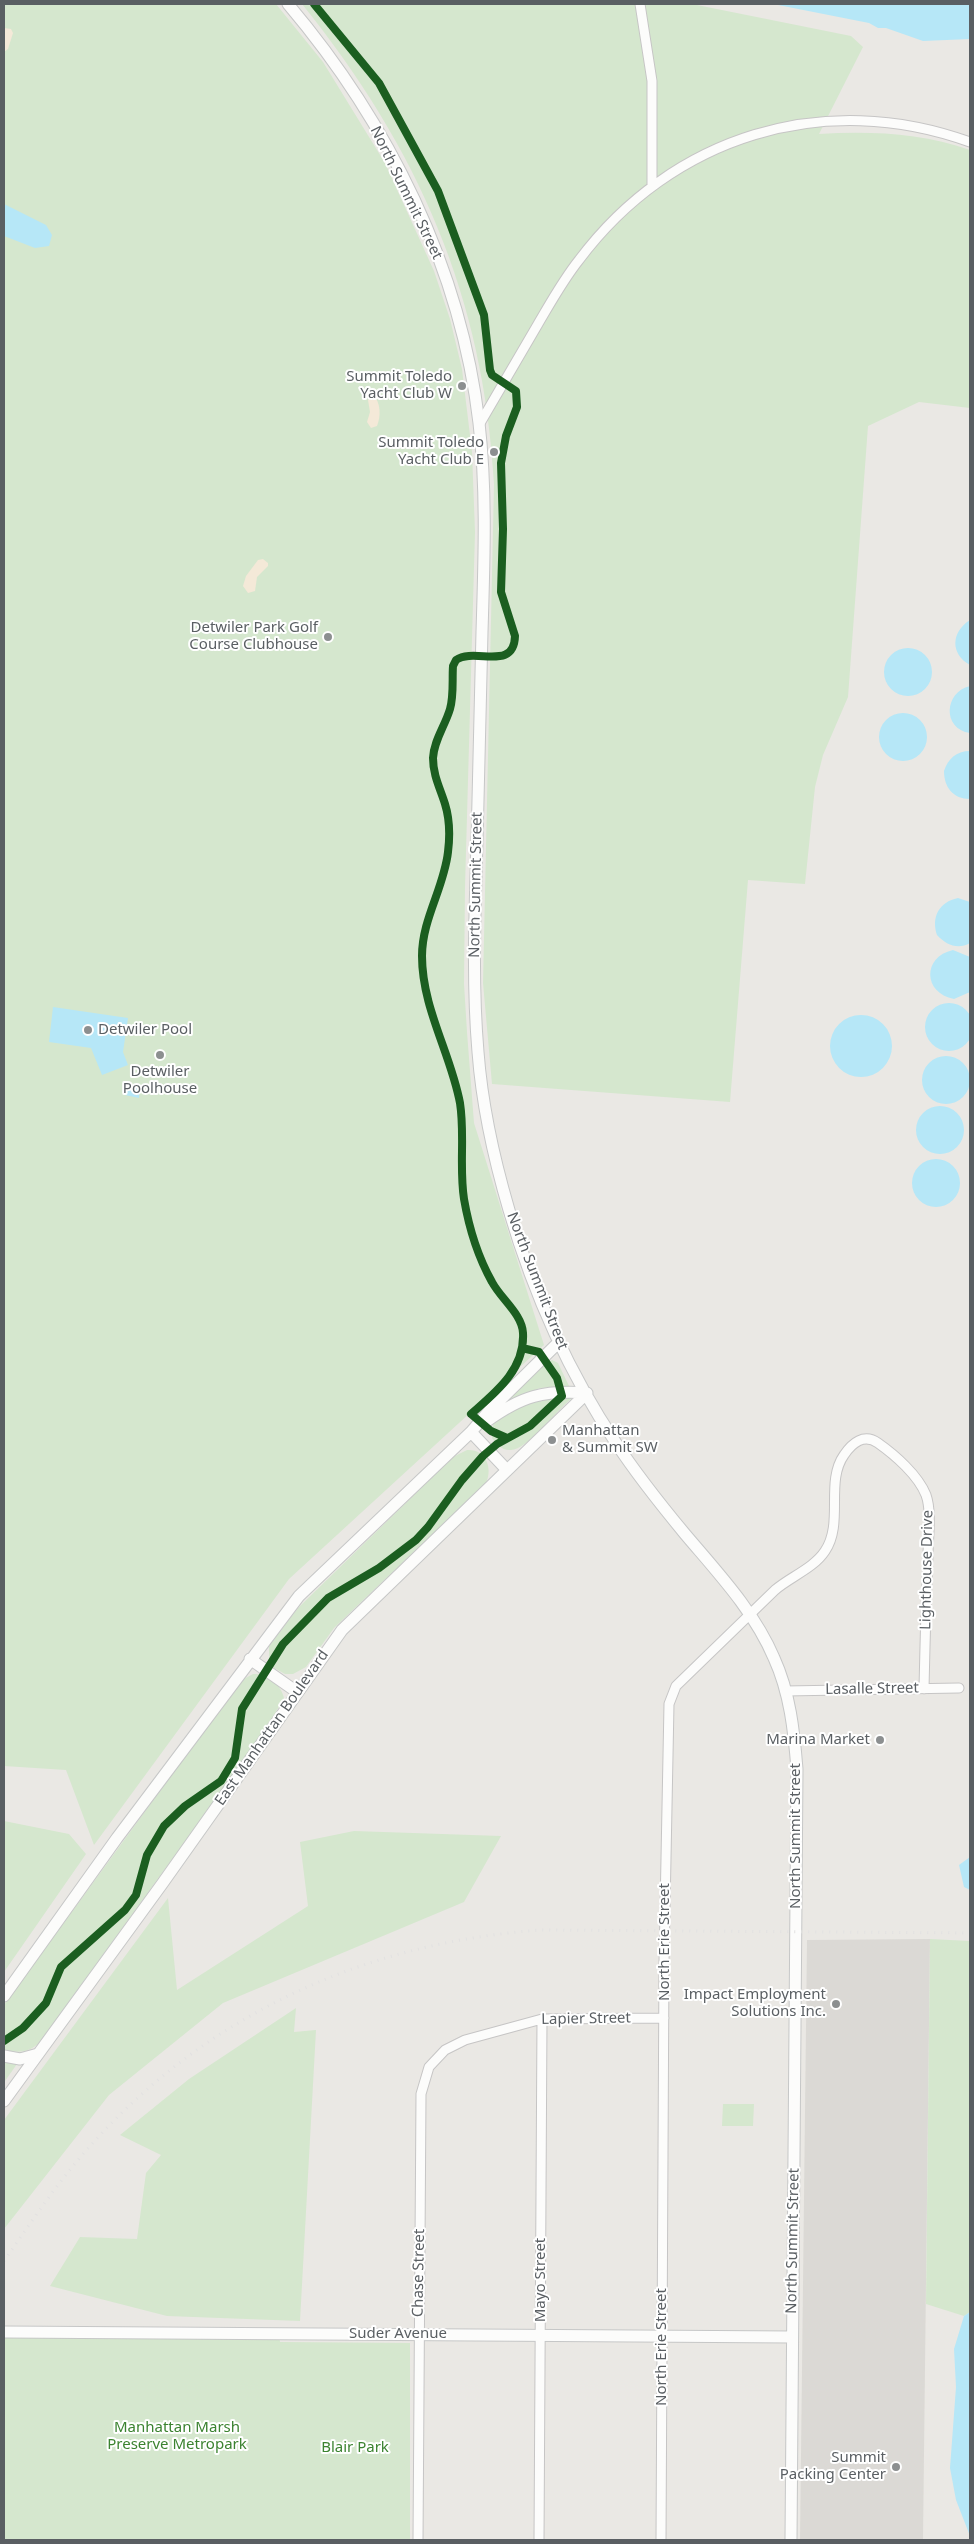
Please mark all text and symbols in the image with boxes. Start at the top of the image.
street label: North Summit Street [366,123,446,263]
place label: Summit Toledo Yacht Club W [346,368,452,403]
marker: Summit Toledo Yacht Club W [456,380,468,392]
place label: Summit Toledo Yacht Club E [378,434,484,469]
marker: Summit Toledo Yacht Club E [488,446,500,458]
place label: Detwiler Park Golf Course Clubhouse [189,619,318,654]
marker: Detwiler Park Golf Course Clubhouse [322,631,334,643]
street label: North Summit Street [466,812,486,958]
place label: Detwiler Pool [98,1021,192,1039]
marker: Detwiler Pool [82,1024,94,1036]
marker: Detwiler Poolhouse [154,1049,166,1061]
place label: Detwiler Poolhouse [123,1063,197,1098]
street label: North Summit Street [502,1210,572,1352]
place label: Manhattan & Summit SW [562,1422,658,1457]
marker: Manhattan & Summit SW [546,1434,558,1446]
street label: Lighthouse Drive [917,1510,937,1630]
street label: East Manhattan Boulevard [211,1647,333,1809]
street label: Lasalle Street [825,1679,919,1699]
place label: Marina Market [766,1731,870,1749]
marker: Marina Market [874,1734,886,1746]
street label: North Summit Street [787,1763,805,1909]
street label: North Erie Street [656,1883,674,2001]
place label: Impact Employment Solutions Inc. [684,1986,826,2021]
marker: Impact Employment Solutions Inc. [830,1998,842,2010]
street label: Lapier Street [541,2009,631,2029]
street label: North Summit Street [783,2168,803,2314]
street label: Chase Street [409,2229,429,2317]
street label: Mayo Street [532,2238,550,2322]
street label: North Erie Street [653,2288,671,2406]
street label: Suder Avenue [349,2325,447,2343]
park label: Manhattan Marsh Preserve Metropark [107,2419,247,2454]
park label: Blair Park [321,2439,389,2457]
place label: Summit Packing Center [780,2449,886,2484]
marker: Summit Packing Center [890,2461,902,2473]

